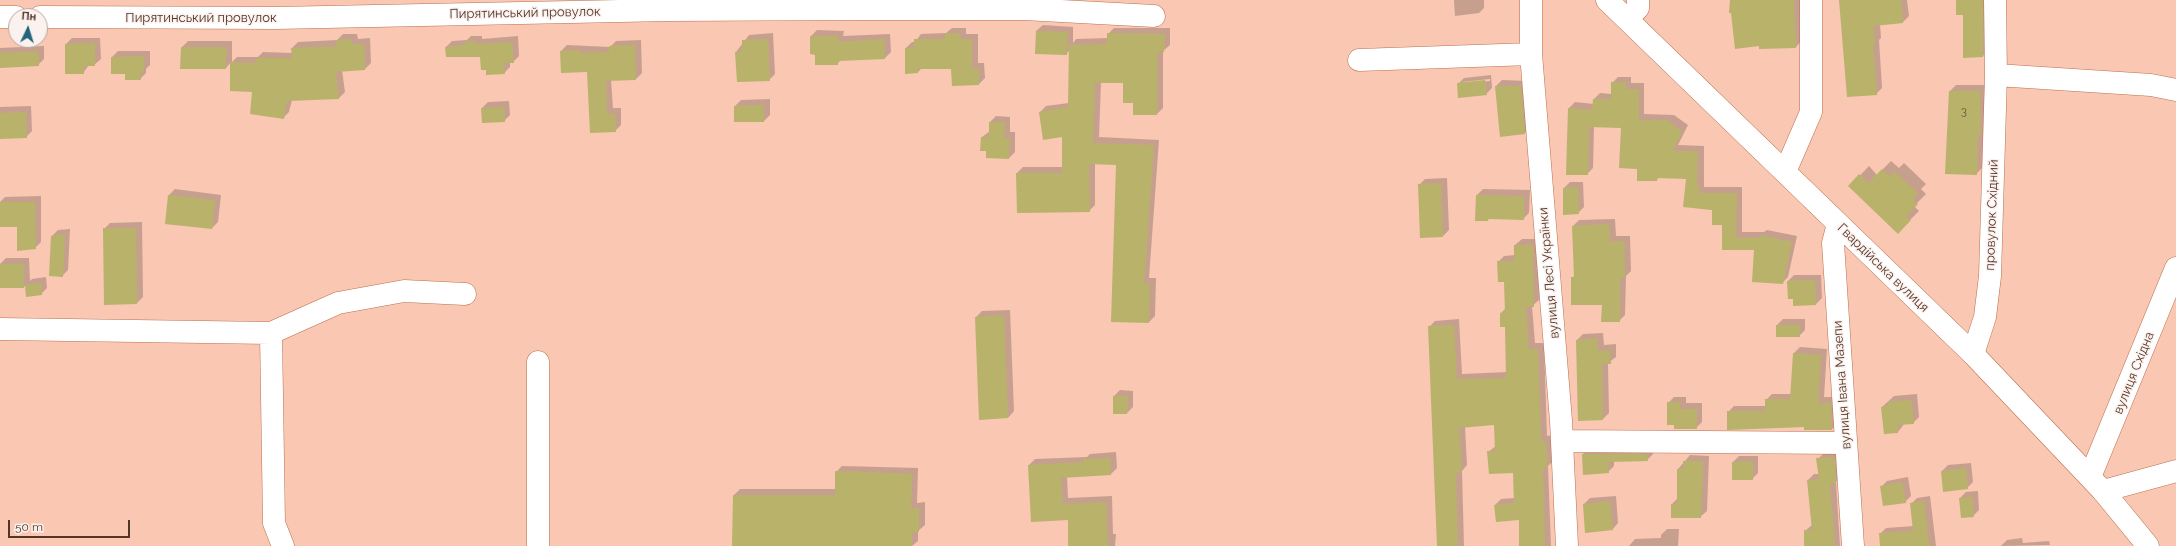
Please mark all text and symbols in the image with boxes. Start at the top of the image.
street label: Пирятинський провулок [449,4,601,22]
north arrow [8,8,48,48]
text: Пн [21,10,37,24]
street label: Пирятинський провулок [125,10,277,26]
house number: 3 [1961,105,1967,119]
street label: провулок Східний [1982,159,2002,271]
street label: вулиця Лесі Українки [1535,207,1563,339]
street label: Гвардійська вулиця [1834,220,1932,316]
street label: вулиця Івана Мазепи [1830,320,1854,450]
street label: вулиця Східна [2110,330,2158,416]
scale bar [10,512,132,538]
text: 50 m [15,520,43,534]

